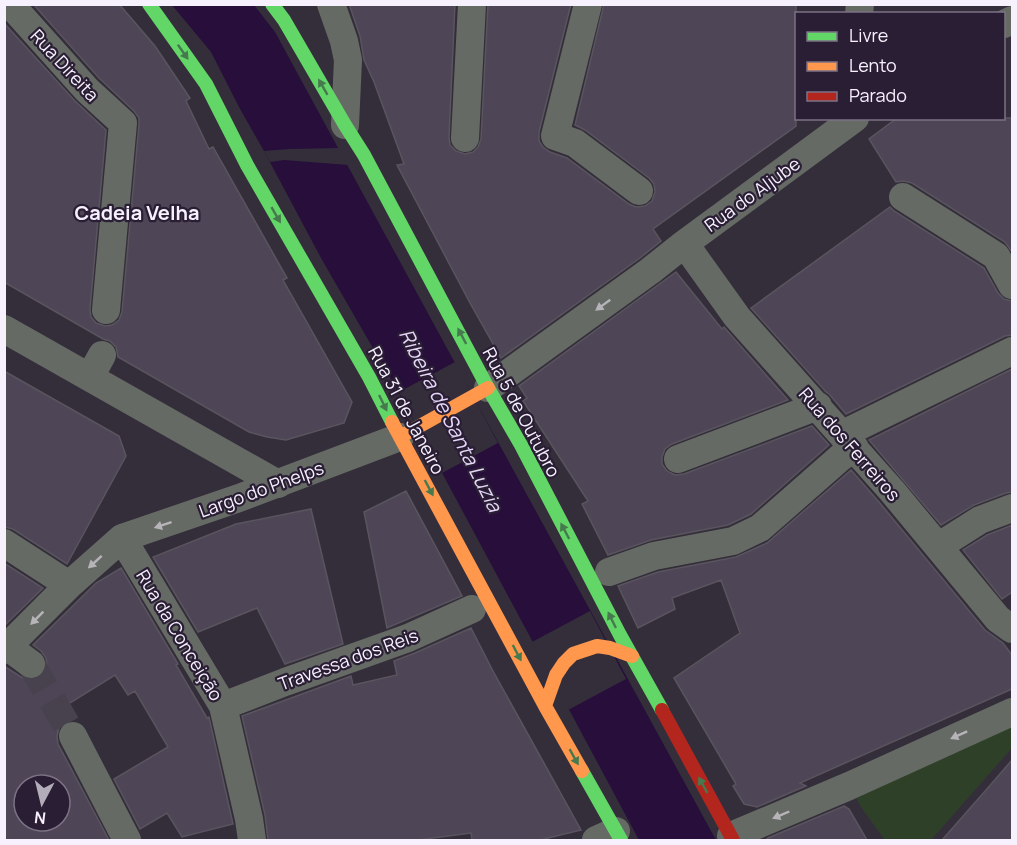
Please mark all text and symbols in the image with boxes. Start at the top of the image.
legend [795,12,1005,120]
text: Livre [849,23,888,47]
street label: Rua Direita [25,24,105,106]
one-way arrow [177,44,188,60]
text: Lento [849,53,897,77]
one-way arrow [317,79,328,95]
text: Parado [849,83,907,107]
street label: Rua do Aljube [699,151,805,237]
district label: Cadeia Velha [74,199,200,226]
one-way arrow [271,207,281,224]
one-way arrow [596,299,611,311]
water label: Ribeira de Santa Luzia [393,324,509,517]
one-way arrow [457,328,467,345]
street label: Rua 31 de Janeiro [363,342,451,478]
street label: Rua 5 de Outubro [478,343,566,481]
street label: Rua dos Ferreiros [794,382,906,506]
one-way arrow [378,395,387,412]
street label: Largo do Phelps [195,455,327,523]
one-way arrow [424,479,433,496]
one-way arrow [154,520,172,530]
one-way arrow [561,523,570,540]
one-way arrow [88,555,103,568]
street label: Rua da Conceição [131,565,229,705]
one-way arrow [31,611,45,625]
one-way arrow [608,611,617,628]
street label: Travessa dos Reis [275,623,421,695]
one-way arrow [512,645,522,662]
one-way arrow [950,731,968,741]
one-way arrow [569,748,579,765]
north arrow [12,773,72,833]
one-way arrow [698,776,708,793]
text: N [33,806,47,830]
one-way arrow [772,811,790,820]

